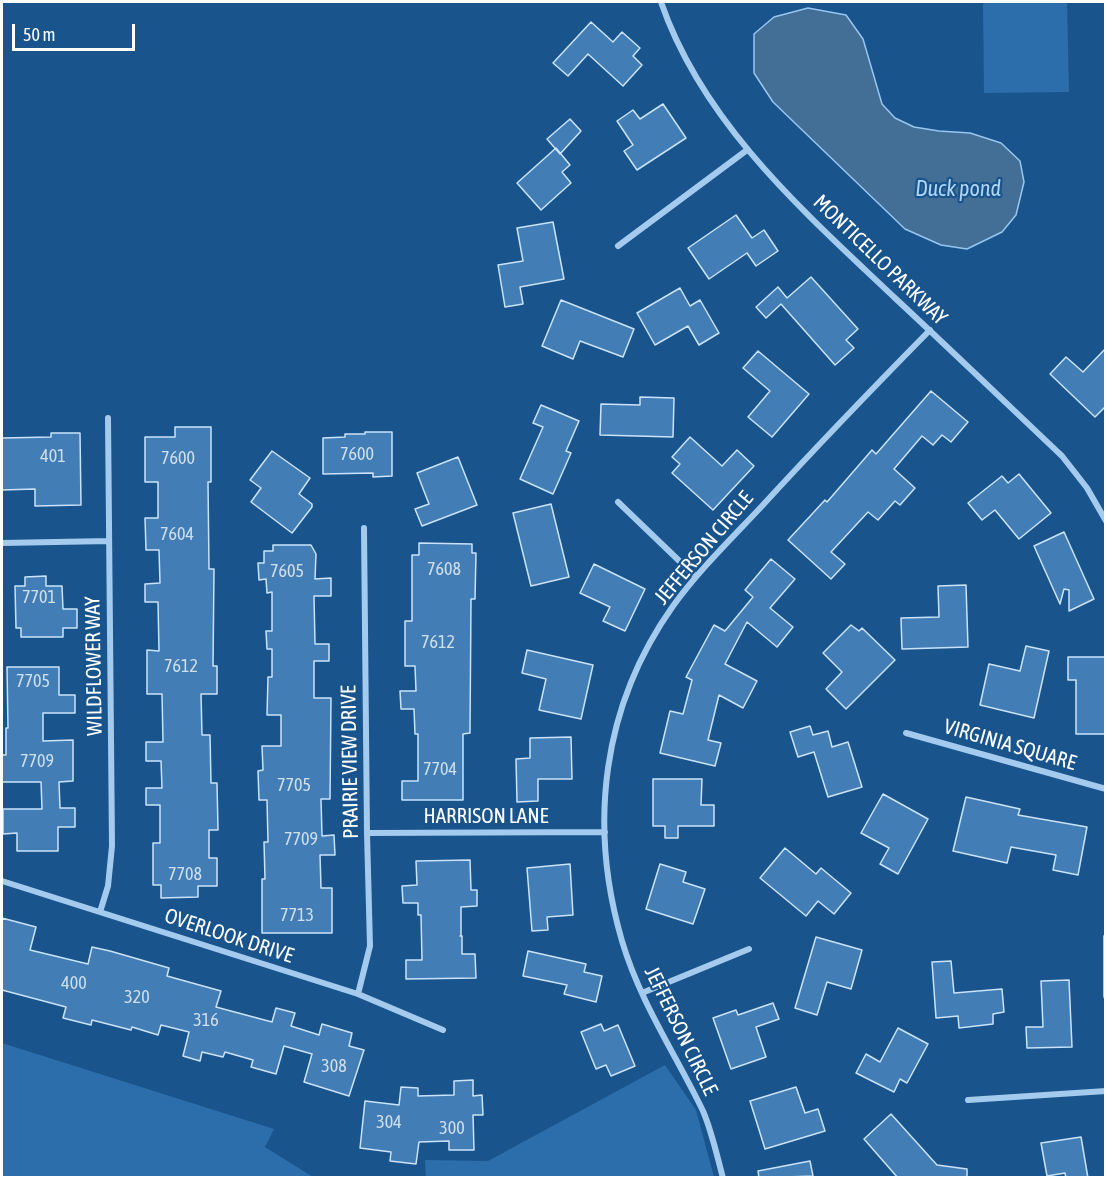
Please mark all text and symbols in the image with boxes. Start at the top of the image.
scale bar [15,12,138,50]
text: 50 m [23,24,55,45]
water label: Duck pond [915,176,1001,202]
street label: MONTICELLO PARKWAY [808,190,952,330]
house number: 7600 [340,443,374,465]
house number: 401 [40,445,66,467]
house number: 7600 [161,447,195,469]
street label: JEFFERSON CIRCLE [649,486,759,610]
house number: 7604 [160,523,194,545]
house number: 7608 [427,558,461,580]
house number: 7605 [270,560,304,582]
house number: 7701 [22,586,56,608]
street label: WILDFLOWER WAY [80,596,108,736]
house number: 7612 [421,631,455,653]
house number: 7612 [164,655,198,677]
house number: 7705 [16,670,50,692]
street label: PRAIRIE VIEW DRIVE [336,685,364,839]
street label: VIRGINIA SQUARE [941,714,1079,776]
house number: 7709 [20,750,54,772]
house number: 7704 [423,758,457,780]
house number: 7705 [277,774,311,796]
street label: HARRISON LANE [424,803,548,829]
house number: 7709 [284,828,318,850]
house number: 7708 [168,863,202,885]
street label: OVERLOOK DRIVE [161,903,297,969]
house number: 7713 [280,904,314,926]
street label: JEFFERSON CIRCLE [639,963,723,1099]
house number: 400 [61,972,87,994]
house number: 320 [124,986,150,1008]
house number: 316 [193,1009,219,1031]
house number: 308 [321,1055,347,1077]
house number: 304 [376,1111,402,1133]
house number: 300 [439,1117,465,1139]

